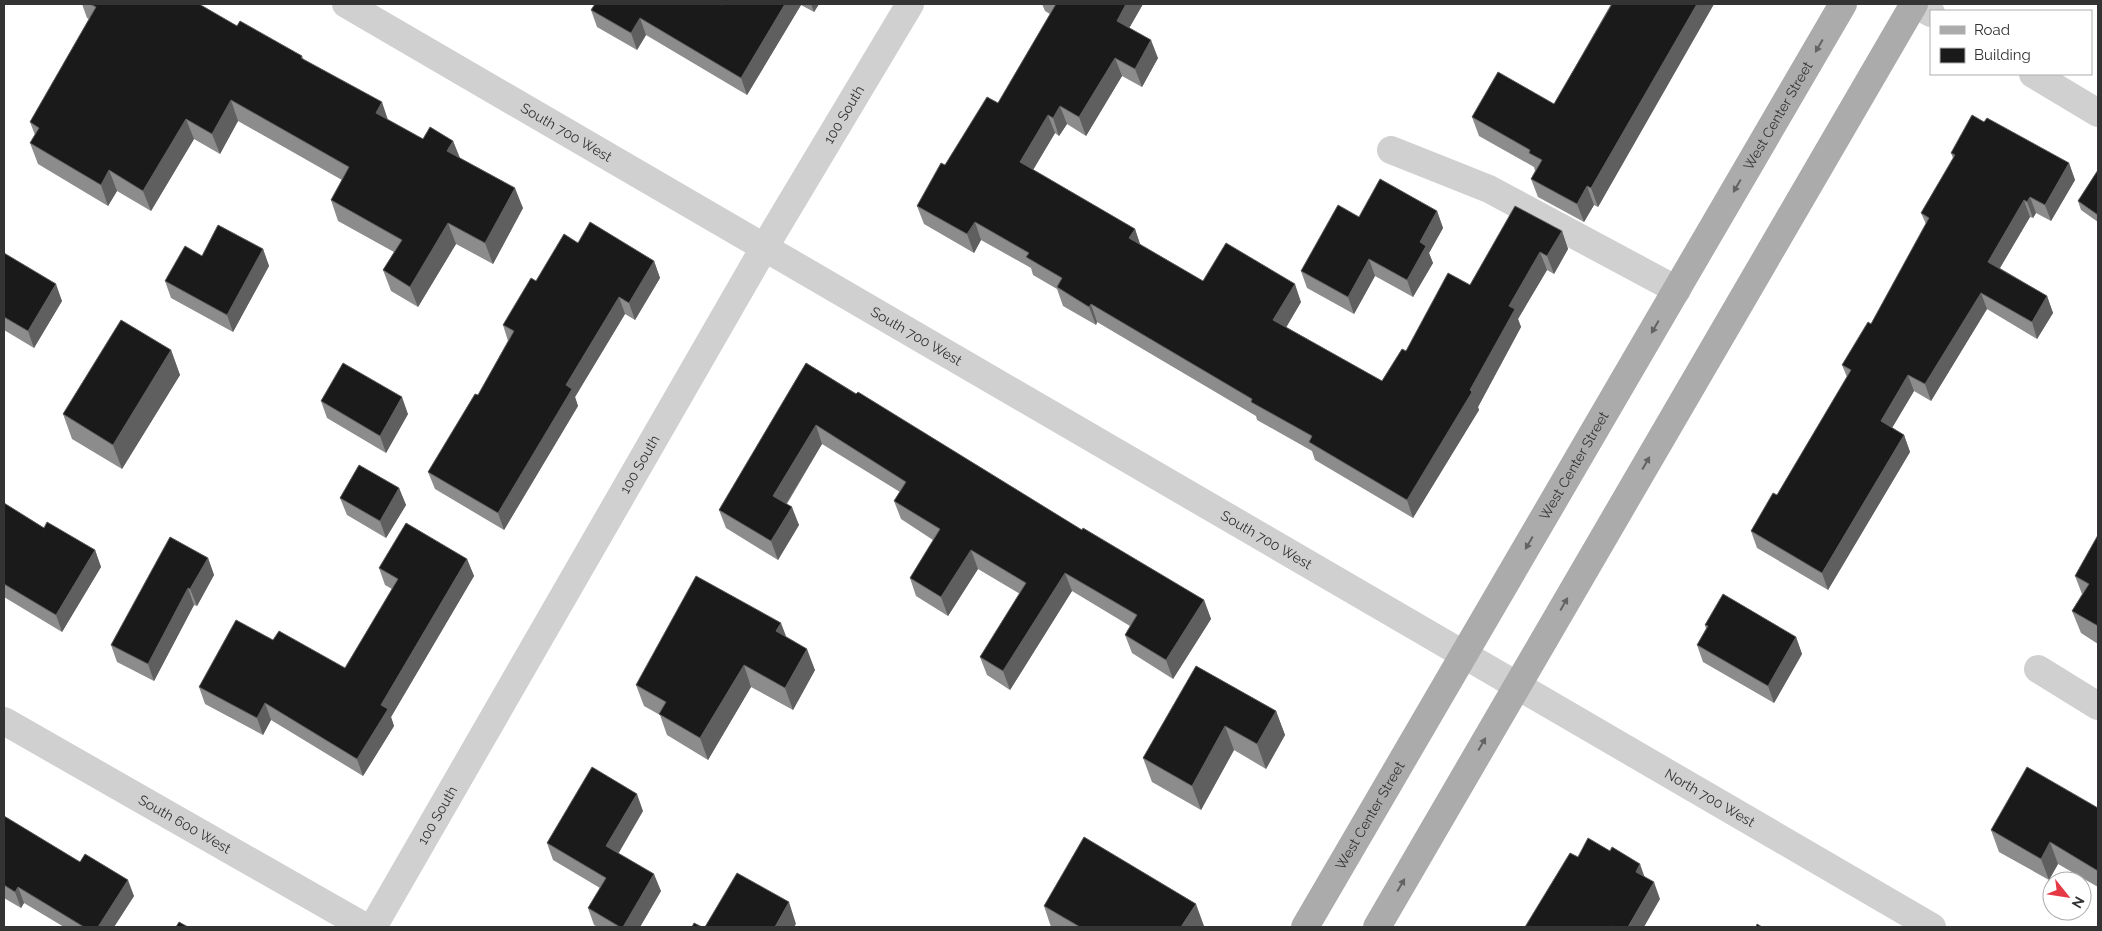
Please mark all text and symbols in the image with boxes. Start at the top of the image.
legend [1930,10,2092,75]
text: Road [1974,21,2010,39]
one-way arrow [1814,39,1823,52]
text: Building [1974,46,2031,64]
street label: West Center Street [1740,58,1816,173]
street label: 100 South [820,83,867,146]
street label: South 700 West [518,100,615,165]
one-way arrow [1733,179,1741,194]
street label: South 700 West [868,303,965,369]
one-way arrow [1651,320,1660,333]
street label: West Center Street [1536,408,1612,523]
street label: 100 South [616,432,663,496]
one-way arrow [1642,456,1650,471]
street label: South 700 West [1218,507,1315,573]
one-way arrow [1525,535,1533,550]
one-way arrow [1560,596,1568,611]
one-way arrow [1478,738,1487,751]
street label: West Center Street [1332,758,1408,873]
street label: North 700 West [1662,765,1758,830]
street label: 100 South [414,783,460,847]
street label: South 600 West [136,791,234,857]
north arrow [2042,871,2092,921]
one-way arrow [1397,878,1405,892]
text: N [2069,894,2088,911]

